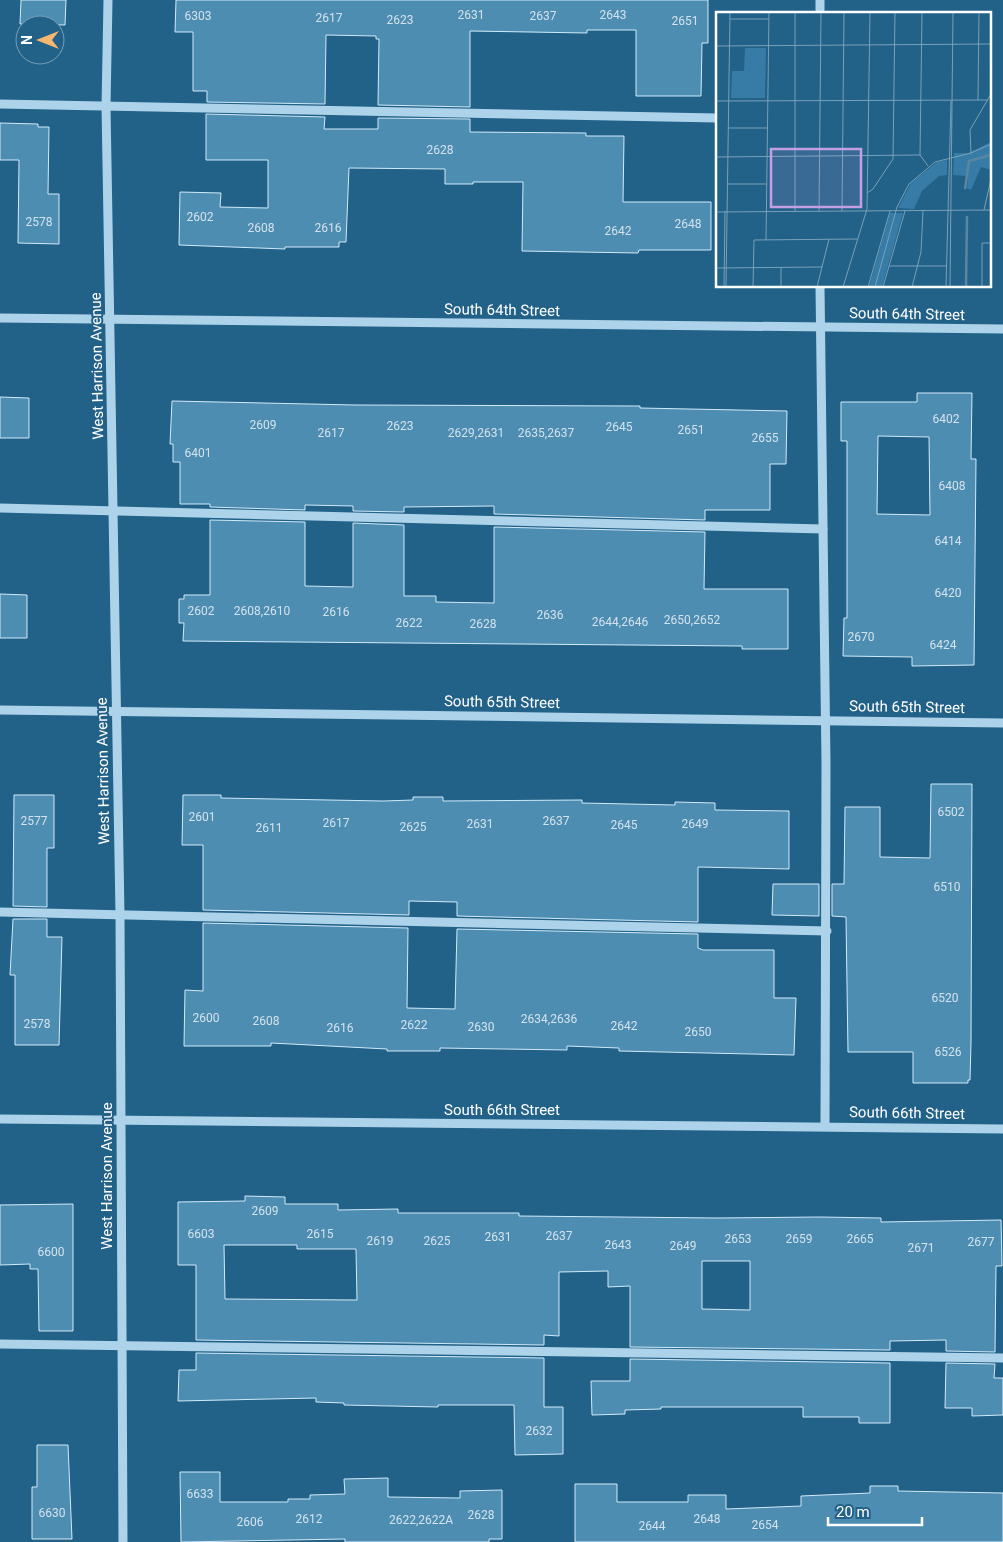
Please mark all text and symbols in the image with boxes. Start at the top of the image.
house number: 2631 [458,8,484,22]
house number: 2643 [600,8,626,22]
house number: 6303 [185,9,211,23]
house number: 2637 [530,9,557,23]
house number: 2617 [316,11,343,25]
inset map [716,12,990,288]
house number: 2623 [387,13,413,27]
house number: 2651 [672,14,698,28]
north arrow [15,15,65,65]
text: N [19,35,35,45]
house number: 2628 [427,143,454,157]
house number: 2602 [187,210,214,224]
house number: 2578 [26,215,53,229]
house number: 2648 [675,217,702,231]
house number: 2608 [248,221,275,235]
house number: 2616 [315,221,342,235]
house number: 2642 [605,224,632,238]
street label: West Harrison Avenue [87,292,107,440]
street label: South 64th Street [444,300,560,320]
street label: South 64th Street [849,304,965,324]
house number: 6402 [933,412,960,426]
house number: 2609 [250,418,276,432]
house number: 2623 [387,419,413,433]
house number: 2645 [606,420,633,434]
house number: 2651 [678,423,704,437]
house number: 2617 [318,426,345,440]
house number: 2629,2631 [448,426,504,440]
house number: 2635,2637 [518,426,574,440]
house number: 2655 [752,431,779,445]
house number: 6401 [185,446,211,460]
house number: 6408 [939,479,966,493]
house number: 6414 [935,534,962,548]
house number: 6420 [935,586,962,600]
house number: 2602 [188,604,215,618]
house number: 2608,2610 [234,604,290,618]
house number: 2616 [323,605,350,619]
house number: 2636 [537,608,564,622]
house number: 2650,2652 [664,613,720,627]
house number: 2644,2646 [592,615,648,629]
house number: 2622 [396,616,423,630]
house number: 2628 [470,617,497,631]
house number: 2670 [848,630,875,644]
house number: 6424 [930,638,957,652]
street label: South 65th Street [444,692,560,712]
street label: West Harrison Avenue [93,697,113,845]
street label: South 65th Street [849,697,965,717]
house number: 6502 [938,805,965,819]
house number: 2601 [189,810,215,824]
house number: 2577 [21,814,48,828]
house number: 2637 [543,814,570,828]
house number: 2617 [323,816,350,830]
house number: 2631 [467,817,493,831]
house number: 2649 [682,817,708,831]
house number: 2645 [611,818,638,832]
house number: 2625 [400,820,427,834]
house number: 2611 [256,821,282,835]
house number: 6510 [934,880,961,894]
house number: 6520 [932,991,959,1005]
house number: 2600 [193,1011,220,1025]
house number: 2634,2636 [521,1012,577,1026]
house number: 2608 [253,1014,280,1028]
house number: 2578 [24,1017,51,1031]
house number: 2622 [401,1018,428,1032]
house number: 2642 [611,1019,638,1033]
house number: 2630 [468,1020,495,1034]
house number: 2616 [327,1021,354,1035]
house number: 2650 [685,1025,712,1039]
house number: 6526 [935,1045,962,1059]
street label: South 66th Street [444,1101,560,1119]
street label: West Harrison Avenue [98,1102,116,1250]
street label: South 66th Street [849,1103,965,1123]
house number: 2609 [252,1204,278,1218]
house number: 6603 [188,1227,214,1241]
house number: 2615 [307,1227,334,1241]
house number: 2637 [546,1229,573,1243]
house number: 2631 [485,1230,511,1244]
house number: 2653 [725,1232,751,1246]
house number: 2659 [786,1232,812,1246]
house number: 2665 [847,1232,874,1246]
house number: 2619 [367,1234,393,1248]
house number: 2625 [424,1234,451,1248]
house number: 2677 [968,1235,995,1249]
house number: 2643 [605,1238,631,1252]
house number: 2649 [670,1239,696,1253]
house number: 2671 [908,1241,934,1255]
house number: 6600 [38,1245,65,1259]
house number: 2632 [526,1424,553,1438]
house number: 6633 [187,1487,213,1501]
scale bar [828,1494,922,1526]
text: 20 m [836,1503,870,1521]
house number: 6630 [39,1506,66,1520]
house number: 2628 [468,1508,495,1522]
house number: 2612 [296,1512,323,1526]
house number: 2648 [694,1512,721,1526]
house number: 2622,2622A [389,1513,453,1527]
house number: 2606 [237,1515,264,1529]
house number: 2654 [752,1518,779,1532]
house number: 2644 [639,1519,666,1533]

